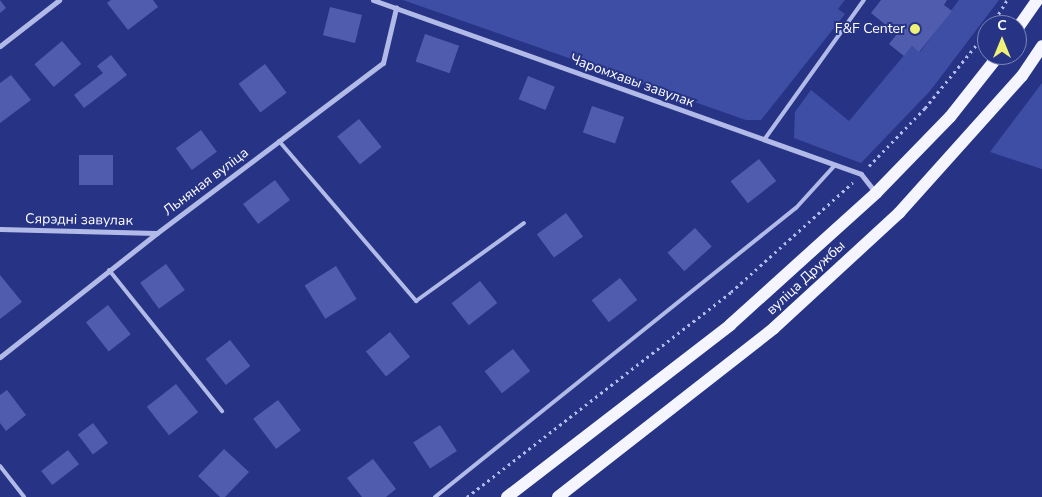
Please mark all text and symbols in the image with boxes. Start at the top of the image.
north arrow [977,15,1027,65]
text: С [997,16,1007,35]
place label: F&F Center [835,21,905,37]
marker: F&F Center [909,23,921,35]
street label: Чаромхавы завулак [568,51,696,111]
street label: Льняная вуліца [160,144,252,220]
street label: Сярэдні завулак [25,211,133,229]
street label: вуліца Дружбы [763,237,849,319]

